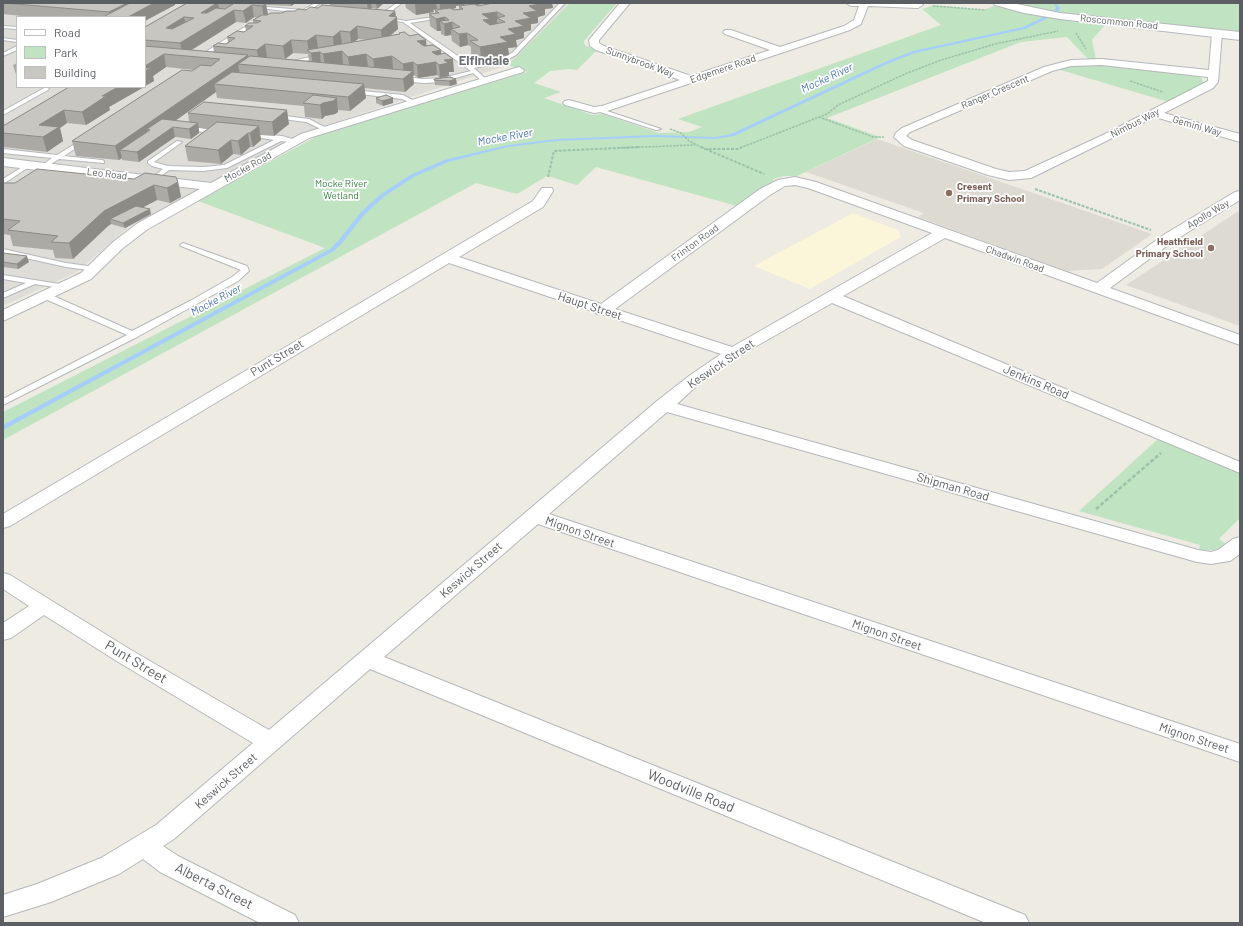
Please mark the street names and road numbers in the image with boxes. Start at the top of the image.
street label: Roscommon Road [1079,12,1159,32]
street label: Sunnybrook Way [604,44,676,80]
street label: Edgemere Road [689,52,757,86]
street label: Ranger Crescent [959,72,1031,112]
street label: Nimbus Way [1109,106,1161,140]
street label: Gemini Way [1171,113,1223,139]
street label: Mocke Road [222,149,274,185]
street label: Leo Road [86,166,128,182]
street label: Apollo Way [1185,197,1231,231]
street label: Frinton Road [669,222,721,264]
street label: Chadwin Road [984,243,1046,275]
street label: Haupt Street [556,289,624,323]
street label: Punt Street [248,336,306,380]
street label: Keswick Street [685,336,757,392]
street label: Jenkins Road [1001,362,1071,402]
street label: Shipman Road [915,470,991,504]
street label: Mignon Street [543,513,617,551]
street label: Keswick Street [437,539,505,601]
street label: Mignon Street [850,616,924,654]
street label: Punt Street [102,637,170,687]
street label: Mignon Street [1157,720,1231,756]
street label: Keswick Street [192,750,260,812]
street label: Woodville Road [645,766,737,816]
street label: Alberta Street [172,859,256,913]

